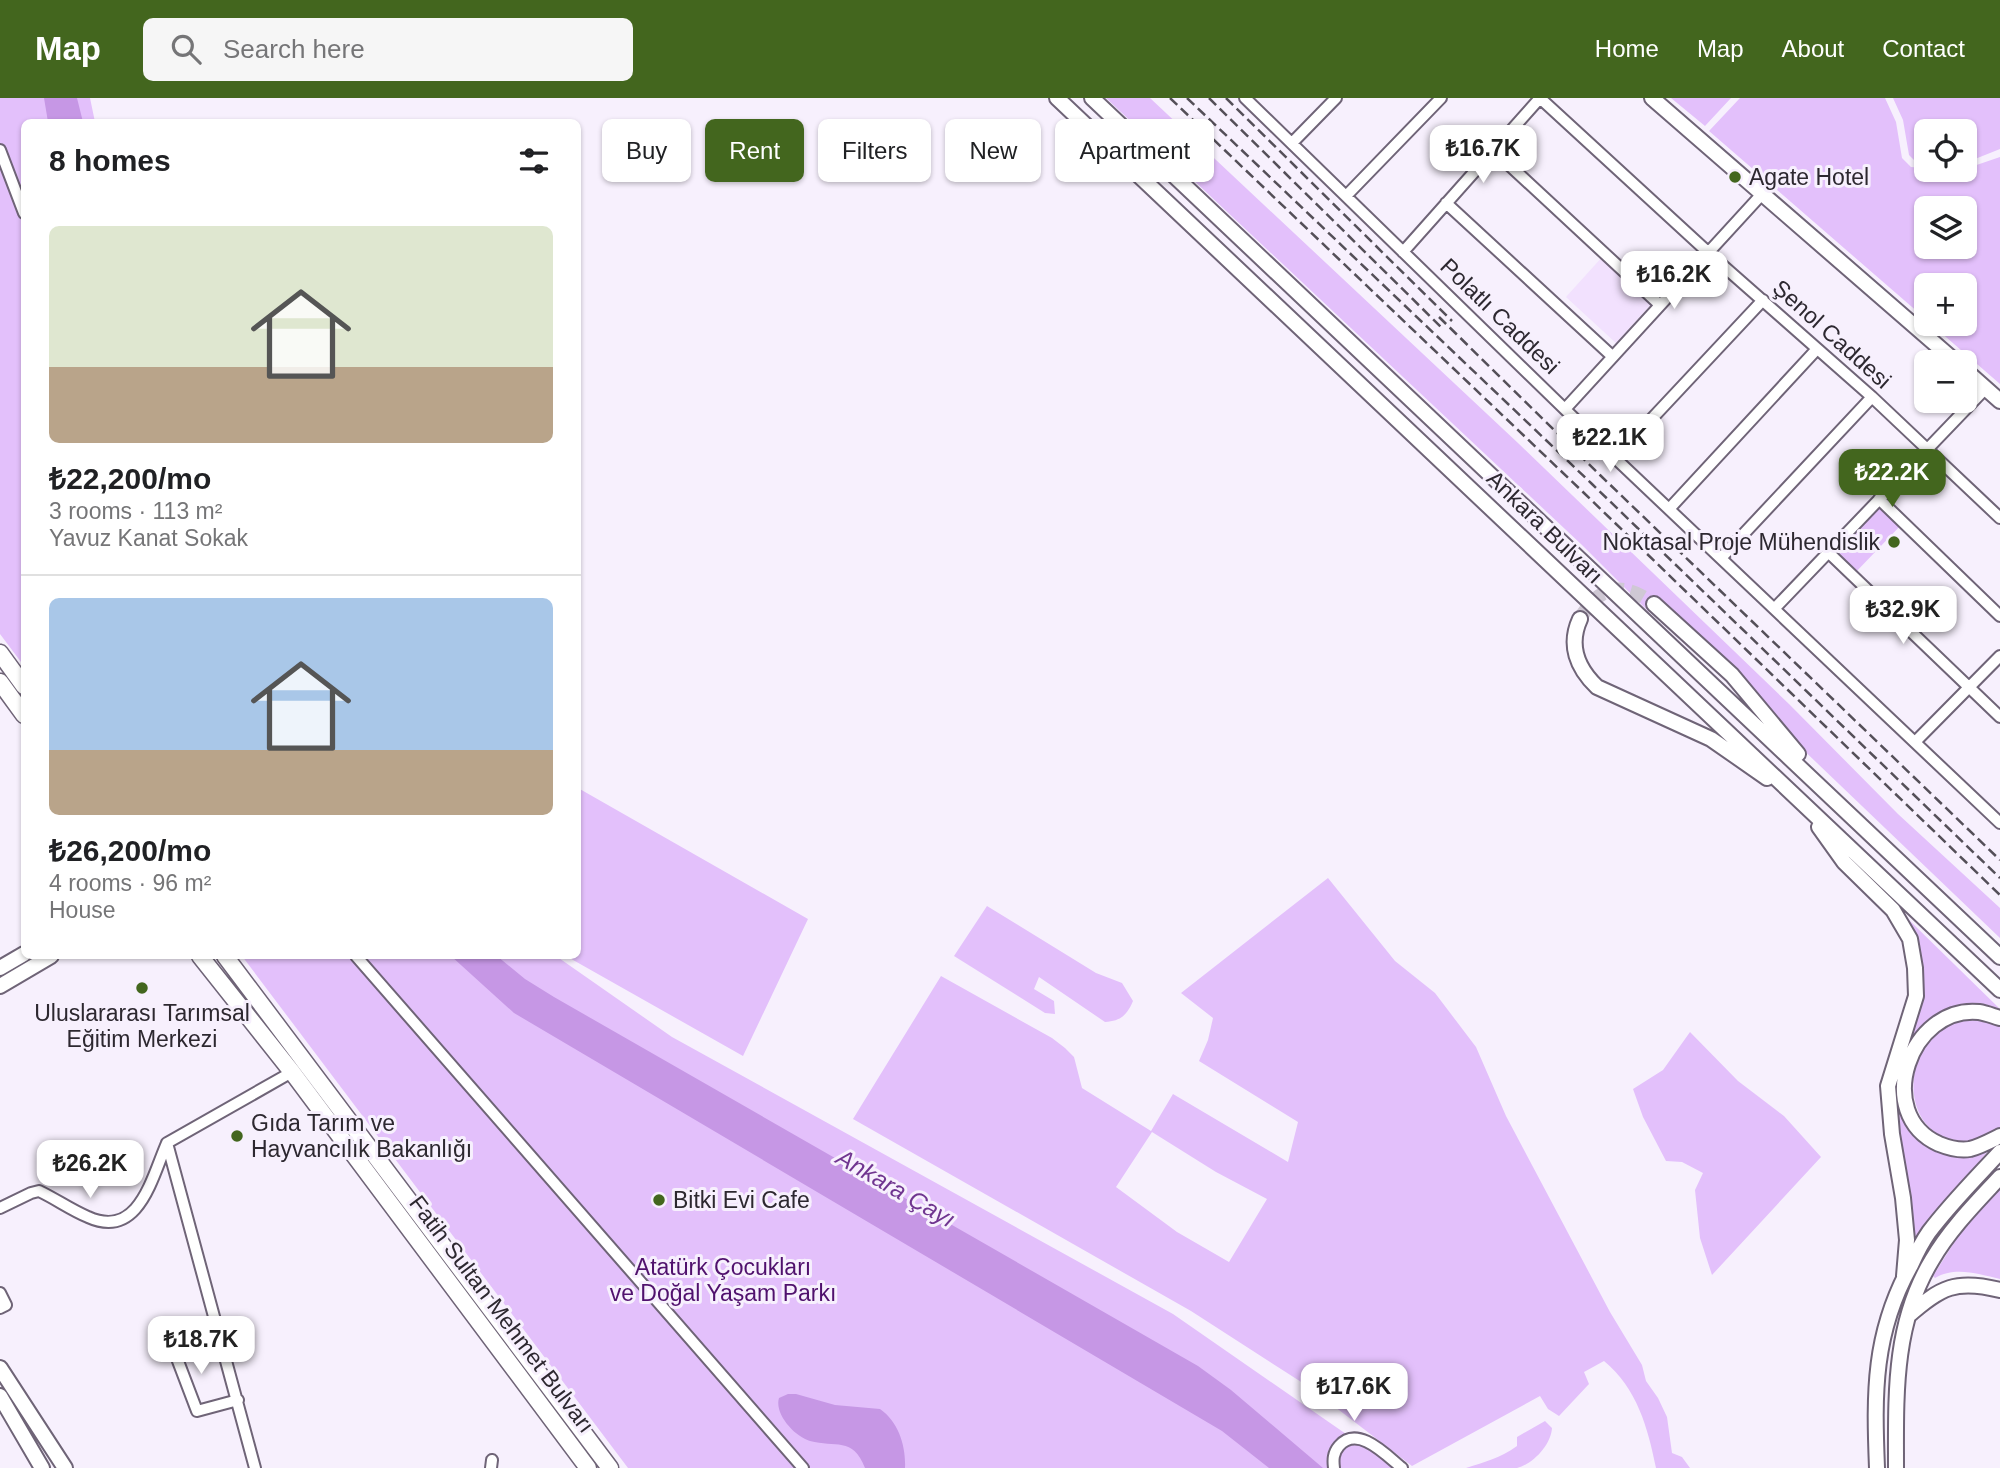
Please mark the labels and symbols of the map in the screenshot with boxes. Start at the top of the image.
pin: ₺16.7K [1426,126,1540,185]
place label: Agate Hotel [1749,164,1869,190]
marker: Agate Hotel [1727,169,1743,185]
pin: ₺16.2K [1617,252,1731,311]
street label: Polatlı Caddesi [1435,253,1565,379]
street label: Şenol Caddesi [1768,274,1896,394]
pin: ₺22.1K [1553,414,1667,474]
pin: ₺22.2K [1835,450,1949,509]
street label: Ankara Bulvarı [1482,465,1608,589]
place label: Noktasal Proje Mühendislik [1603,529,1880,555]
marker: Noktasal Proje Mühendislik [1886,534,1902,550]
pin: ₺32.9K [1846,587,1960,646]
marker: Uluslararası Tarımsal Eğitim Merkezi [134,980,150,996]
place label: Uluslararası Tarımsal Eğitim Merkezi [34,1000,250,1052]
place label: Gıda Tarım ve Hayvancılık Bakanlığı [251,1110,472,1162]
marker: Gıda Tarım ve Hayvancılık Bakanlığı [229,1128,245,1144]
pin: ₺26.2K [33,1140,147,1200]
water label: Ankara Çayı [830,1142,960,1233]
place label: Bitki Evi Cafe [673,1187,810,1213]
street label: Fatih Sultan Mehmet Bulvarı [404,1190,600,1438]
marker: Bitki Evi Cafe [651,1192,667,1208]
park label: Atatürk Çocukları ve Doğal Yaşam Parkı [610,1254,836,1306]
pin: ₺18.7K [144,1316,258,1376]
pin: ₺17.6K [1297,1364,1411,1423]

